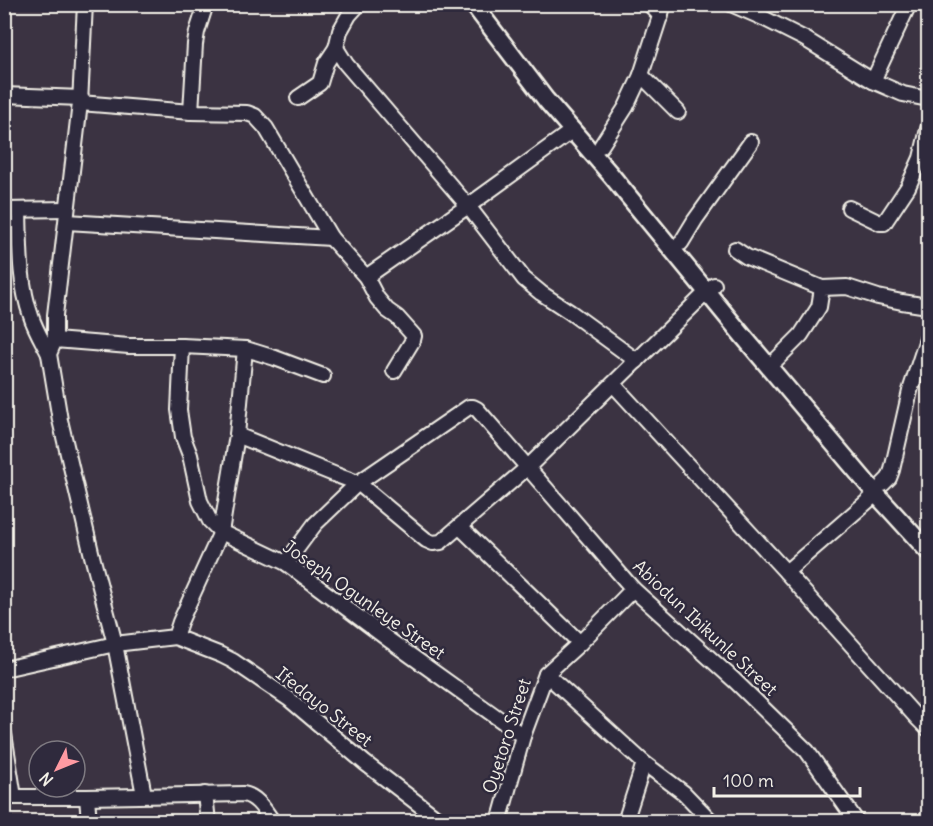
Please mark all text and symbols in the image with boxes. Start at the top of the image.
street label: Joseph Ogunleye Street [279,535,450,664]
street label: Abiodun Ibikunle Street [628,555,782,701]
street label: Ifedayo Street [271,662,377,751]
street label: Oyetoro Street [477,675,536,796]
north arrow [27,739,87,799]
scale bar [714,760,860,798]
text: N [35,768,57,790]
text: 100 m [723,769,774,792]

